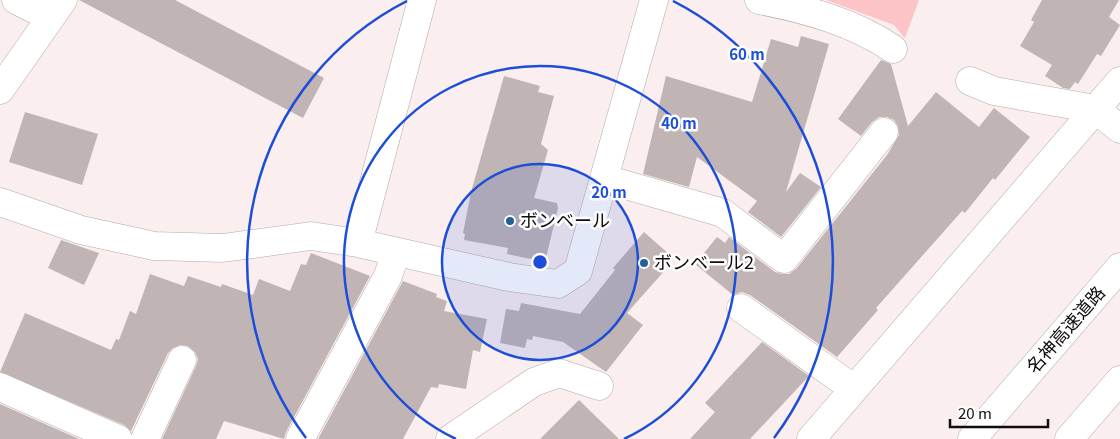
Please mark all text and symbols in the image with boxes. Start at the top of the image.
text: 60 m [729,43,765,64]
text: 40 m [661,112,697,133]
text: 20 m [591,181,627,202]
place label: ボンベール [520,206,610,232]
marker: ボンベール [504,215,516,227]
place label: ボンベール2 [654,248,754,274]
centre of rings [531,253,549,271]
marker: ボンベール2 [638,257,650,269]
street label: 名神高速道路 [1019,279,1110,378]
scale bar [950,396,1048,428]
text: 20 m [958,402,992,423]

